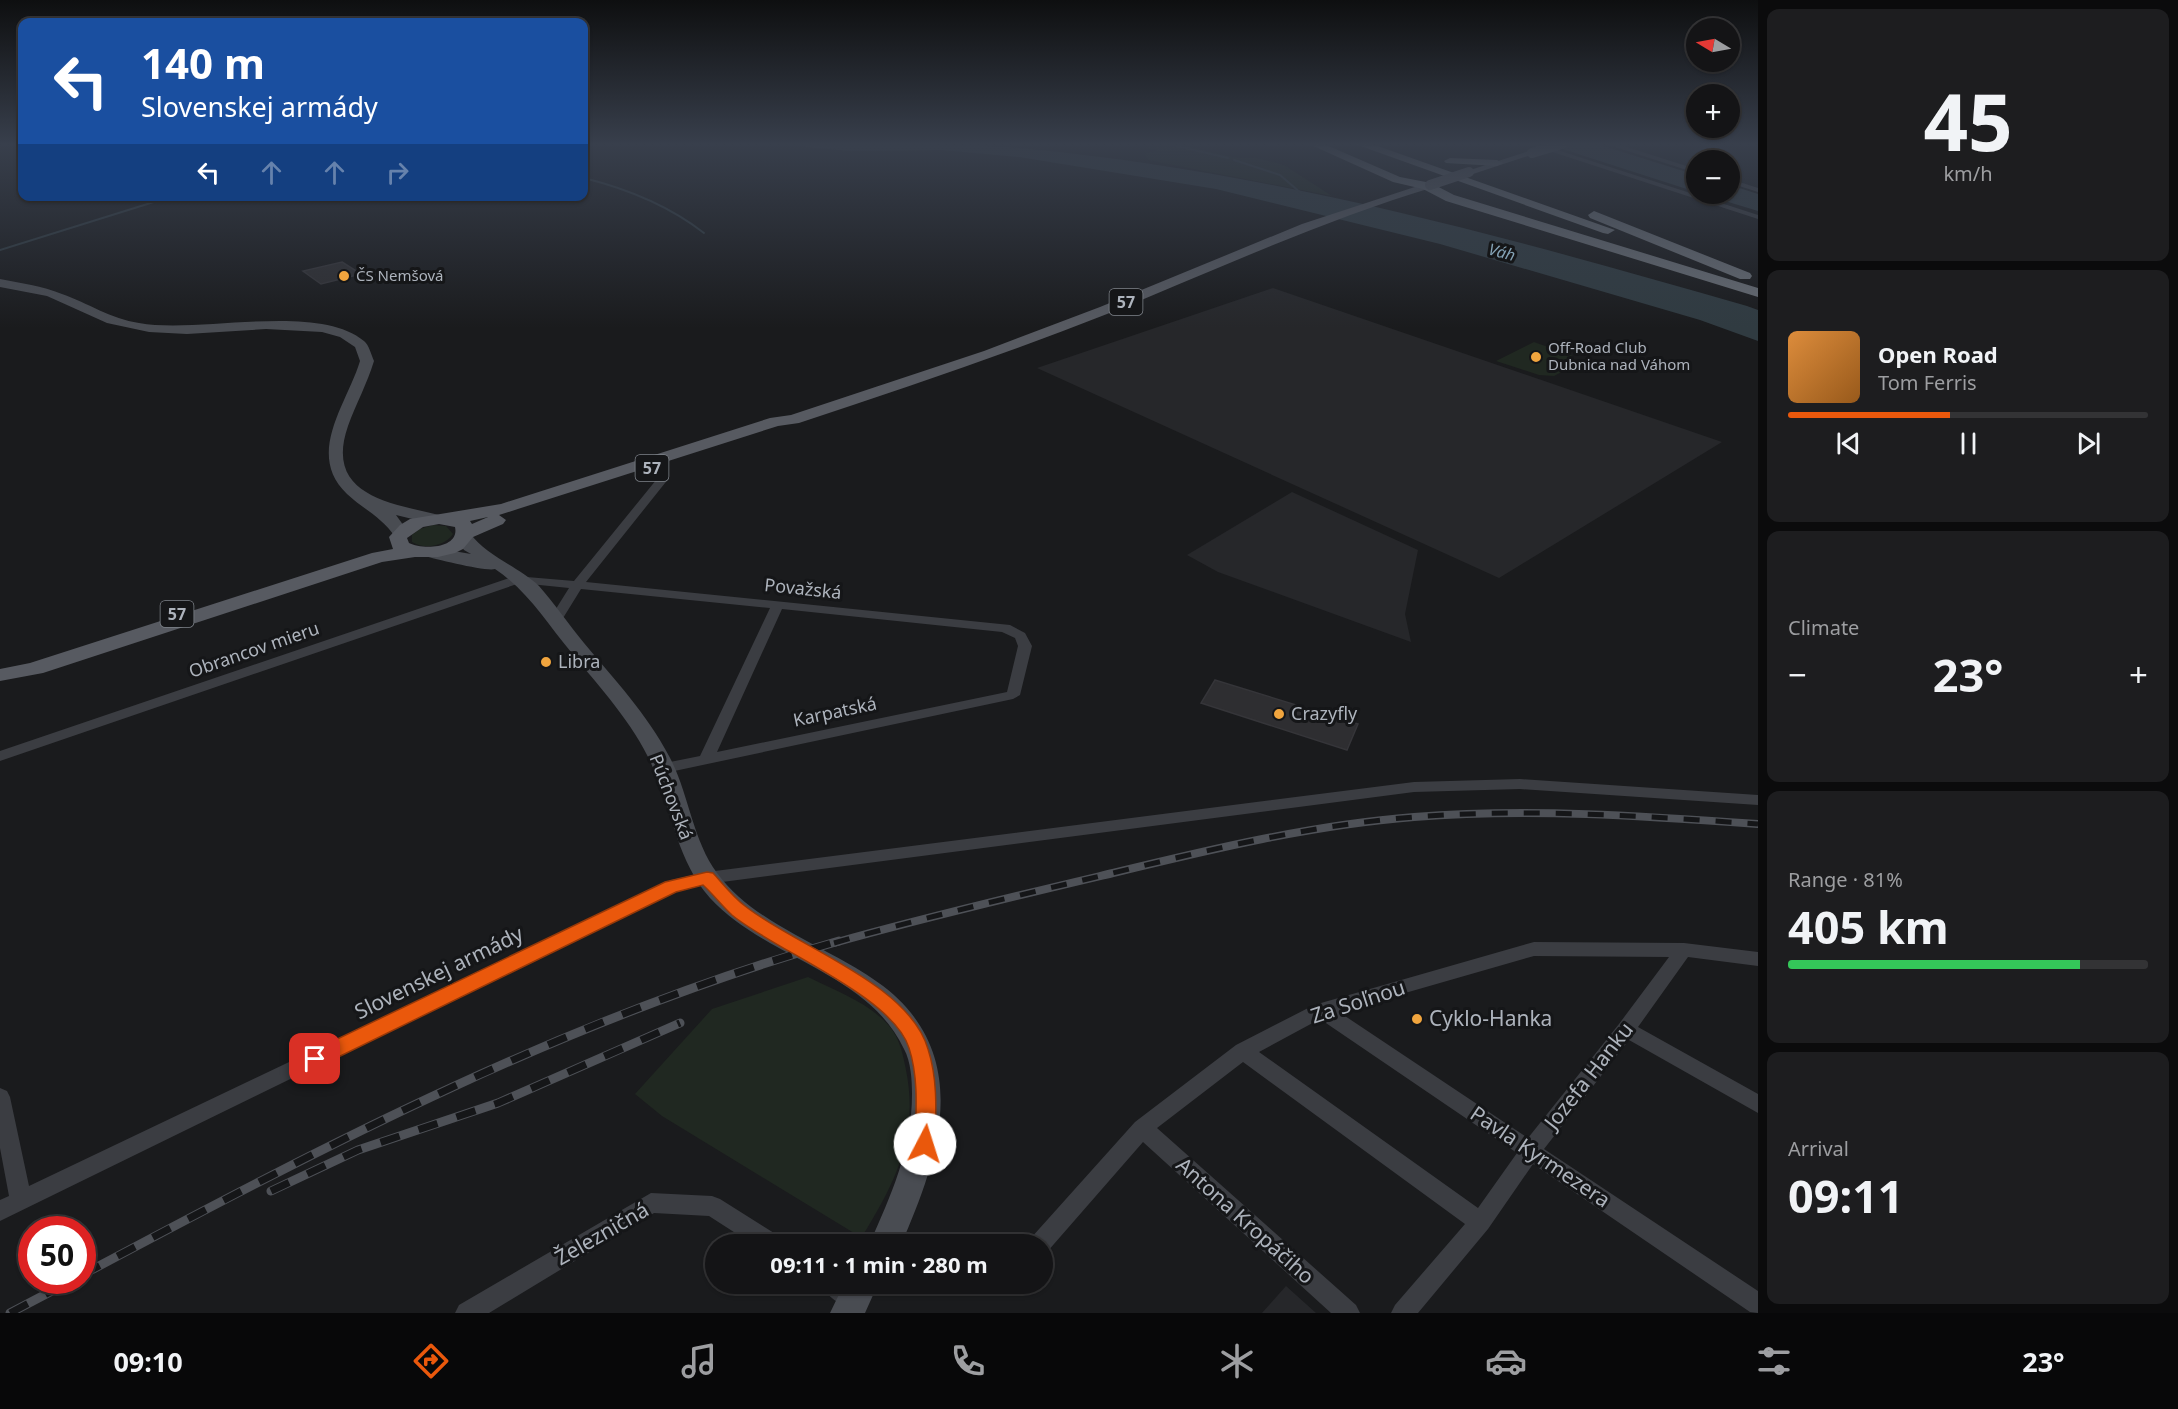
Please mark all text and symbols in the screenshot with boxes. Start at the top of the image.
north arrow [1686,18,1740,72]
map controls [1686,18,1740,204]
text: 140 m [141,34,265,91]
icon: left [42,42,120,120]
text: 45 [1923,68,2013,174]
button: + [1686,84,1740,138]
text: Slovenskej armády [141,88,378,125]
button: − [1686,150,1740,204]
icon: left [192,156,225,189]
icon: ahead [255,156,288,189]
icon: ahead [318,156,351,189]
icon: right [381,156,414,189]
text: km/h [1943,160,1993,187]
water label: Váh [1486,238,1518,266]
place label: ČS Nemšová [356,265,444,285]
marker: ČS Nemšová [337,269,351,283]
road number: 57 [1110,289,1142,315]
place label: Off-Road Club Dubnica nad Váhom [1548,337,1690,374]
text: Open Road [1878,339,1998,369]
marker: Off-Road Club Dubnica nad Váhom [1529,350,1543,364]
text: Tom Ferris [1878,369,1977,396]
icon: previous [1832,427,1865,460]
icon: pause [1952,427,1985,460]
icon: next [2072,427,2105,460]
road number: 57 [636,455,668,481]
street label: Považská [763,572,843,604]
road number: 57 [160,601,194,627]
text: Climate [1788,614,1859,641]
street label: Obrancov mieru [185,615,322,683]
text: 23° [1933,644,2003,705]
place label: Libra [558,649,600,673]
text: − [1788,652,1807,697]
text: + [2129,652,2148,697]
marker: Libra [539,655,553,669]
street label: Karpatská [791,690,879,732]
place label: Crazyfly [1291,701,1358,725]
marker: Crazyfly [1272,707,1286,721]
street label: Púchovská [645,750,699,843]
text: Range · 81% [1788,866,1903,893]
text: 405 km [1788,896,1949,957]
street label: Slovenskej armády [350,919,528,1025]
street label: Za Soľnou [1307,973,1408,1029]
place label: Cyklo-Hanka [1429,1004,1552,1032]
marker: Cyklo-Hanka [1410,1012,1424,1026]
street label: Jozefa Hanku [1536,1016,1639,1136]
pin [289,1033,340,1084]
icon: arrive [298,1042,331,1075]
street label: Pavla Kyrmezera [1465,1099,1616,1213]
position arrow [893,1112,957,1176]
text: Arrival [1788,1135,1849,1162]
street label: Antona Kropáčiho [1171,1151,1321,1290]
text: 09:11 [1788,1165,1904,1226]
street label: Železničná [549,1195,654,1271]
speed limit sign: 50 [18,1216,96,1294]
text: 09:11 · 1 min · 280 m [770,1249,988,1279]
icon: directions [410,1340,452,1382]
icon: music [678,1340,720,1382]
icon: phone [947,1340,989,1382]
icon: climate [1216,1340,1258,1382]
icon: car [1485,1340,1527,1382]
icon: filters [1753,1340,1795,1382]
text: 09:10 [113,1343,183,1380]
text: 23° [2022,1343,2065,1380]

